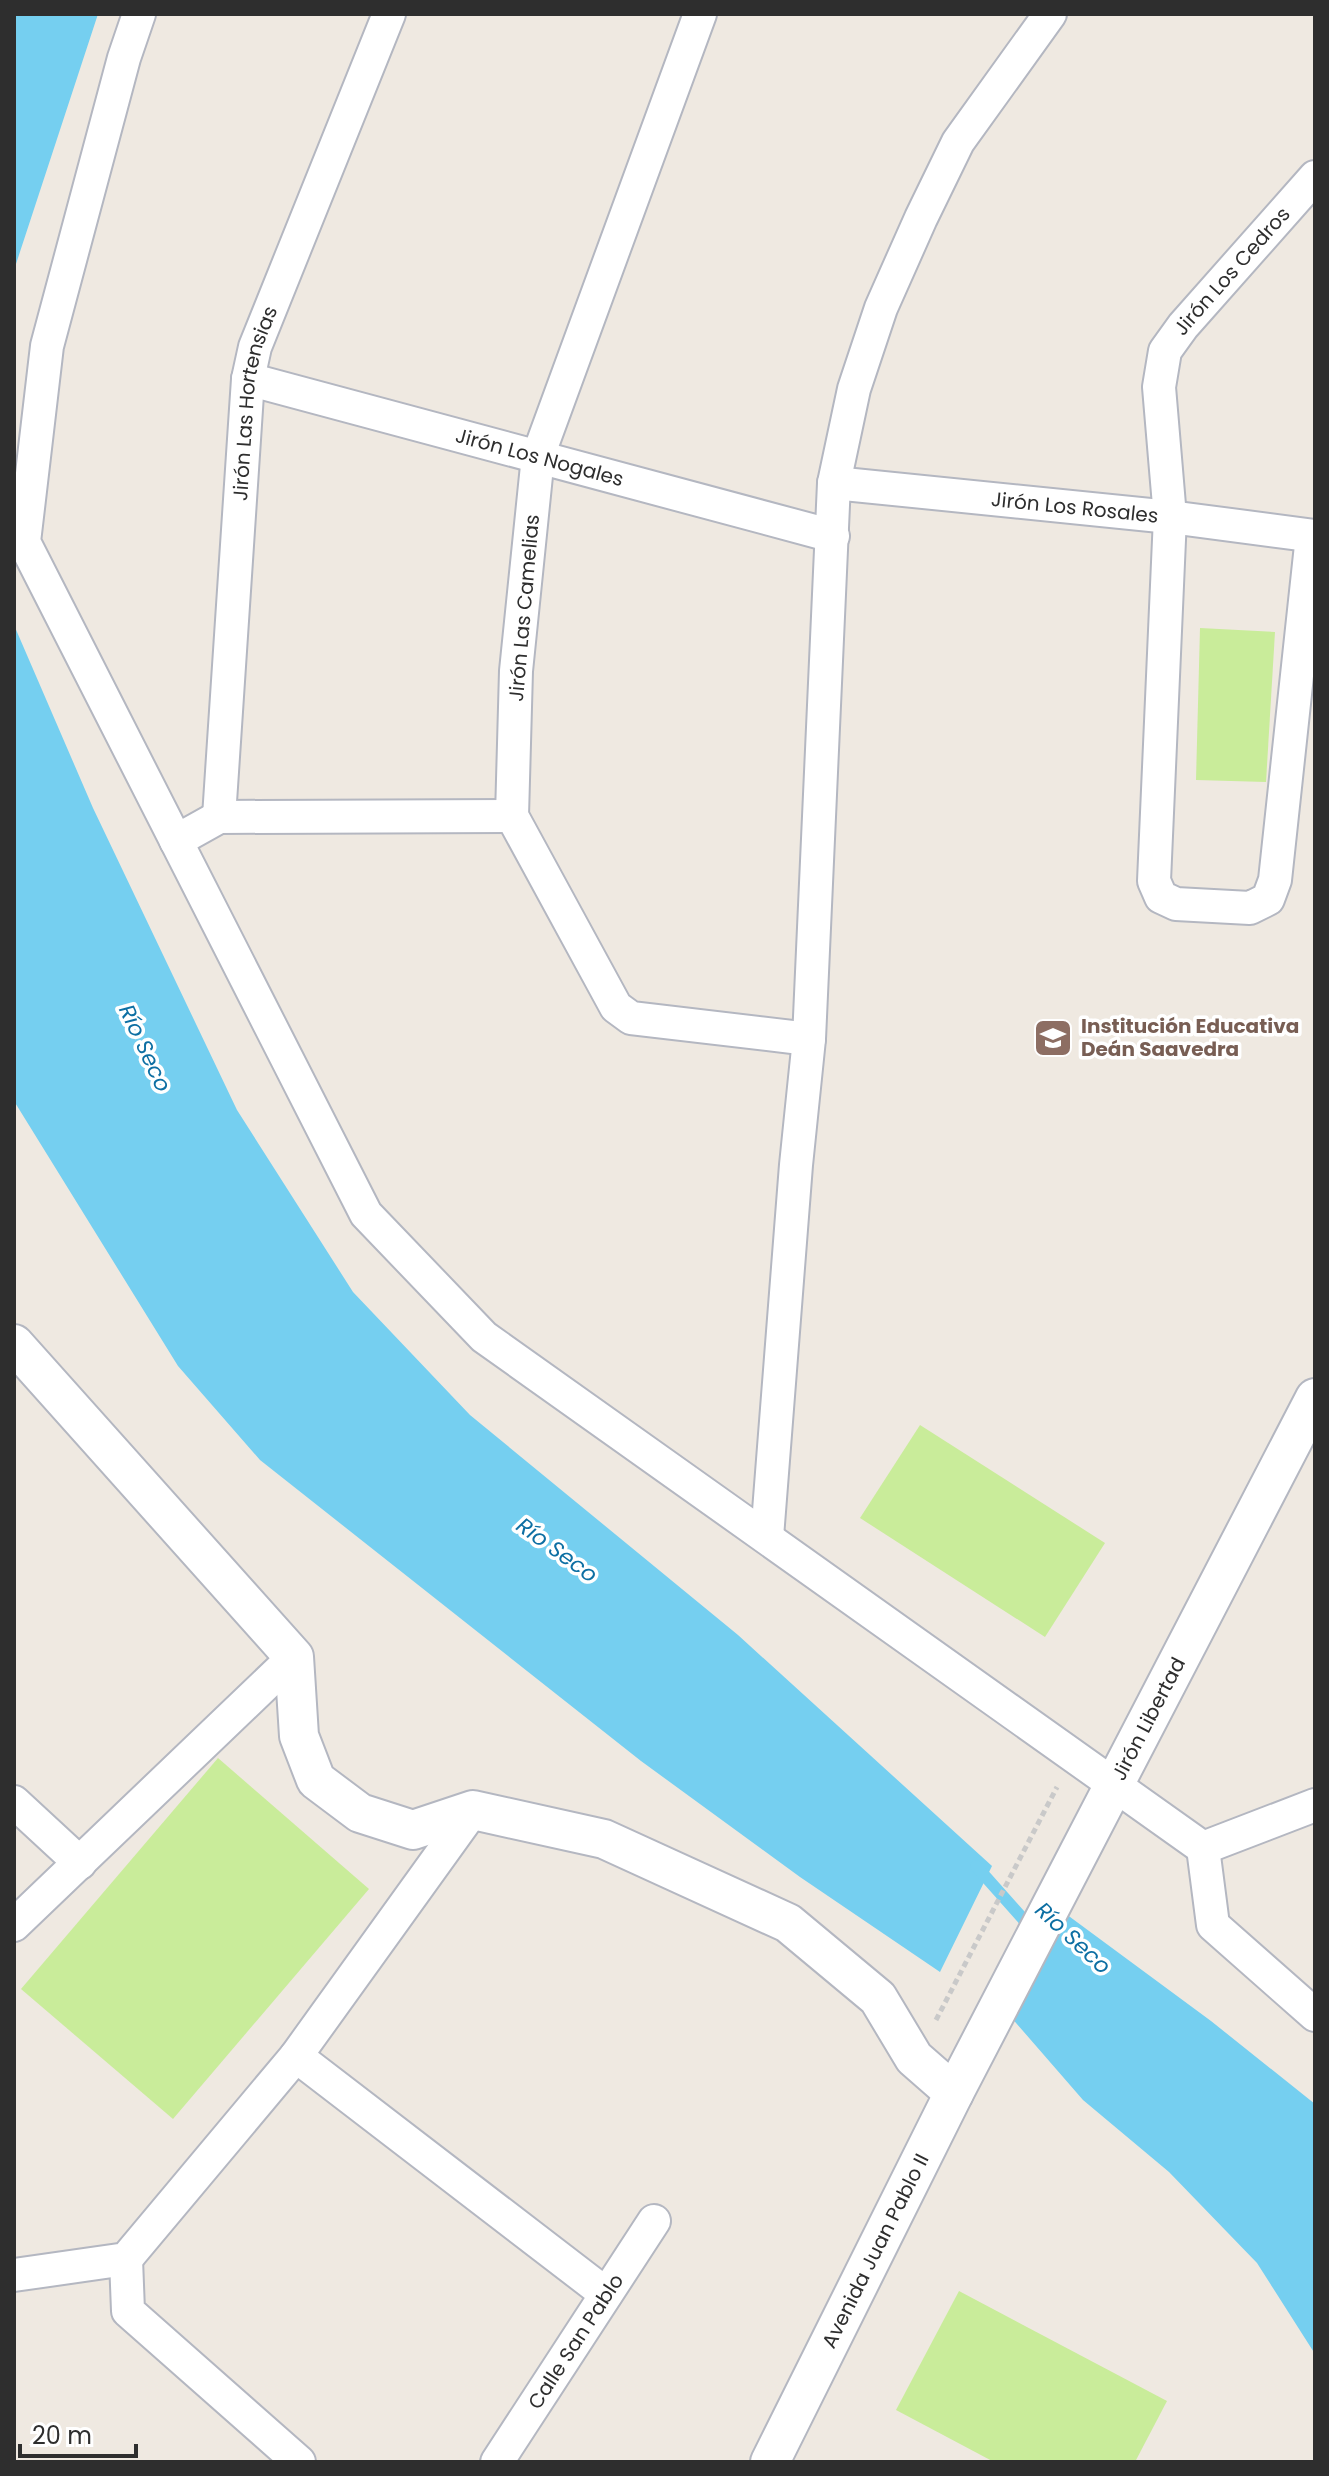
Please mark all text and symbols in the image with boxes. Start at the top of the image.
street label: Jirón Los Cedros [1167,201,1296,341]
street label: Jirón Las Hortensias [226,302,284,502]
street label: Jirón Los Nogales [453,421,627,493]
street label: Jirón Los Rosales [990,485,1160,530]
street label: Jirón Las Camelias [502,513,546,703]
water label: Río Seco [111,999,179,1097]
place label: Institución Educativa Deán Saavedra [1081,1012,1299,1063]
school or university icon: Institución Educativa Deán Saavedra [1032,1017,1074,1059]
water label: Río Seco [510,1510,604,1590]
street label: Jirón Libertad [1105,1652,1192,1785]
water label: Río Seco [1028,1895,1118,1981]
street label: Avenida Juan Pablo II [815,2149,936,2353]
street label: Calle San Pablo [521,2268,630,2415]
scale bar [20,2408,136,2458]
text: 20 m [32,2419,92,2452]

